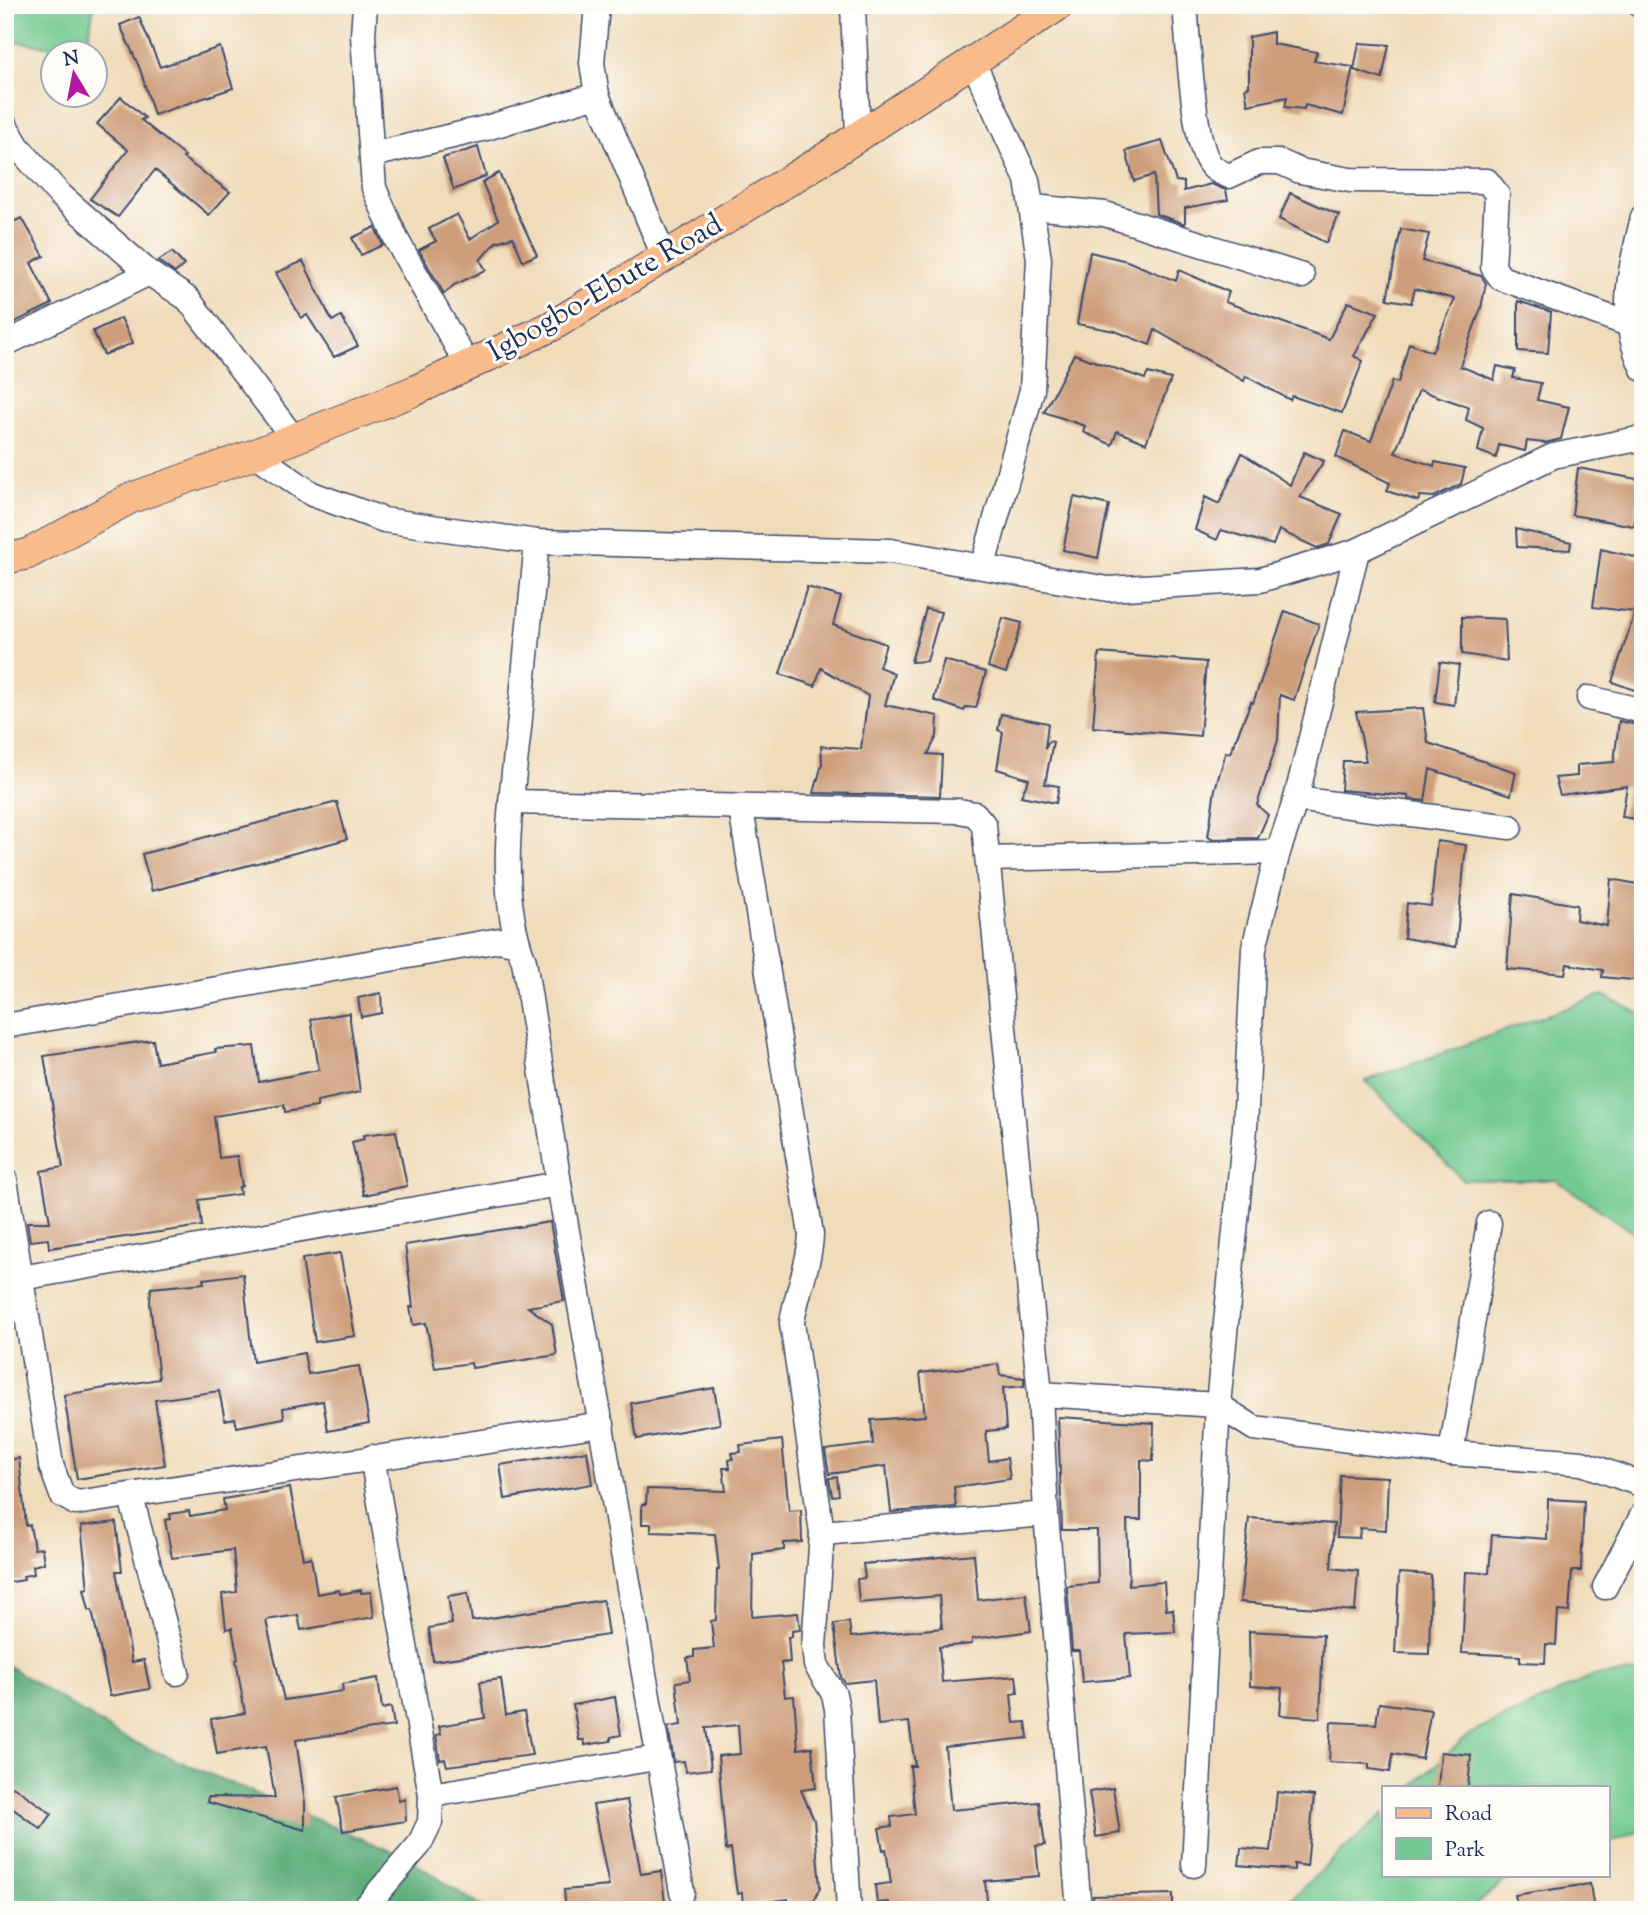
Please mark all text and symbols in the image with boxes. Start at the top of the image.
north arrow [38,38,108,108]
text: N [62,45,81,74]
street label: Igbogbo-Ebute Road [481,204,731,374]
legend [1382,1786,1610,1876]
text: Road [1445,1800,1492,1830]
text: Park [1445,1836,1486,1866]

